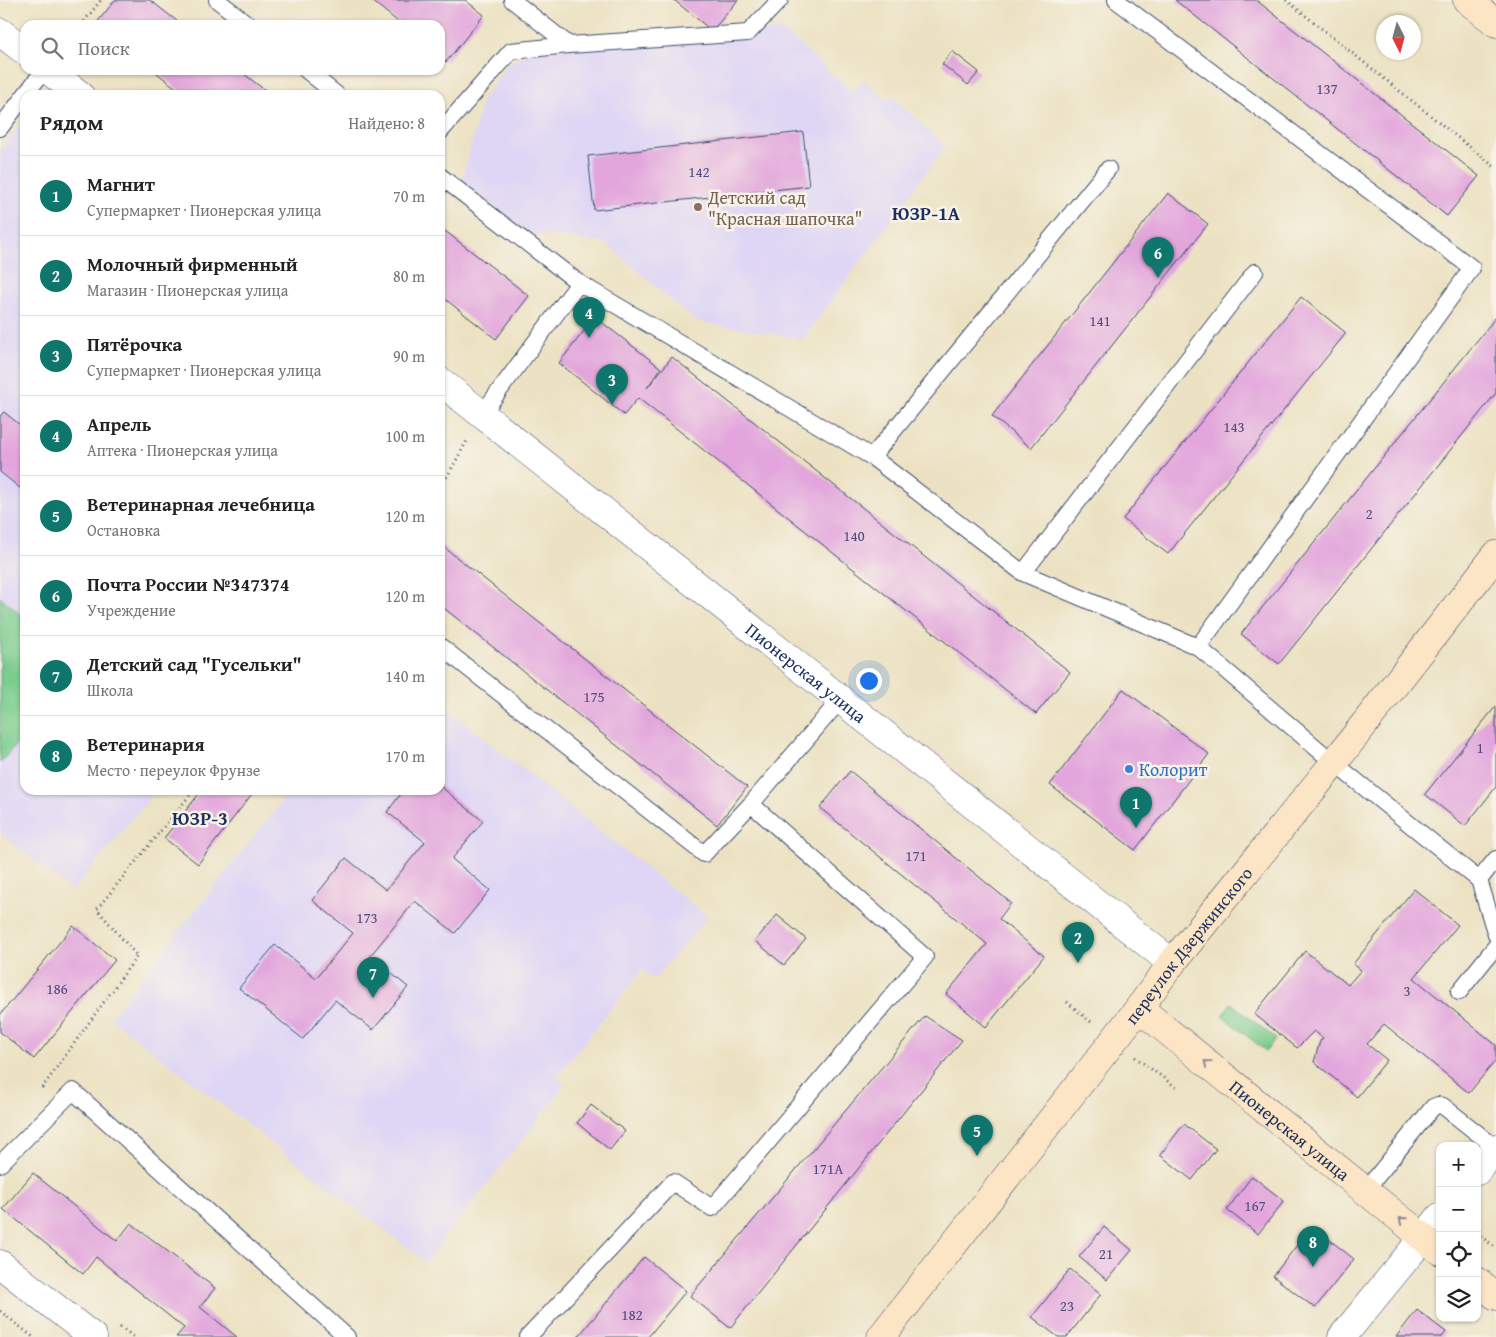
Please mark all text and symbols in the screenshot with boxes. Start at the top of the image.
north arrow [1376,15,1421,60]
search box [20,20,445,75]
icon: search [38,34,66,62]
text: Поиск [78,34,130,62]
house number: 137 [1316,78,1338,99]
text: Рядом [40,107,103,138]
text: Найдено: 8 [348,111,425,135]
house number: 142 [688,161,710,182]
text: Магнит [87,170,155,198]
text: 1 [52,184,60,208]
text: 70 m [393,184,425,208]
place label: Детский сад "Красная шапочка" [707,184,862,232]
text: Супермаркет · Пионерская улица [87,198,321,222]
district label: ЮЗР-1А [892,199,960,227]
marker: Детский сад "Красная шапочка" [692,201,704,213]
pin: 6 [1142,237,1174,278]
text: Молочный фирменный [87,250,298,278]
text: 2 [52,264,60,288]
text: 80 m [393,264,425,288]
text: Магазин · Пионерская улица [87,278,288,302]
pin: 4 [573,297,605,338]
house number: 141 [1089,310,1111,331]
text: Пятёрочка [87,330,182,358]
text: 3 [52,344,60,368]
text: 90 m [393,344,425,368]
text: Супермаркет · Пионерская улица [87,358,321,382]
pin: 3 [596,364,628,405]
text: Апрель [87,410,151,438]
house number: 143 [1223,416,1245,437]
text: 4 [52,424,60,448]
text: 100 m [385,424,425,448]
text: Аптека · Пионерская улица [87,438,278,462]
text: Ветеринарная лечебница [87,490,315,518]
house number: 2 [1365,503,1373,524]
text: 5 [52,504,60,528]
text: 120 m [385,504,425,528]
text: Остановка [87,518,160,542]
house number: 140 [843,525,865,546]
text: Почта России №347374 [87,570,290,598]
text: 6 [52,584,60,608]
text: 120 m [385,584,425,608]
text: Учреждение [87,598,176,622]
street label: Пионерская улица [740,616,873,729]
text: Детский сад "Гусельки" [87,650,302,678]
text: 7 [52,664,60,688]
text: 140 m [385,664,425,688]
your location [856,668,882,694]
text: Школа [87,678,133,702]
house number: 175 [583,686,605,707]
text: Ветеринария [87,730,205,758]
house number: 1 [1476,737,1484,758]
text: 8 [52,744,60,768]
text: 170 m [385,744,425,768]
place label: Колорит [1139,756,1208,783]
text: Место · переулок Фрунзе [87,758,260,782]
marker: Колорит [1123,763,1135,775]
pin: 1 [1120,787,1152,828]
district label: ЮЗР-3 [172,804,228,832]
house number: 171 [905,845,927,866]
street label: переулок Дзержинского [1118,861,1259,1030]
house number: 173 [356,907,378,928]
pin: 2 [1062,922,1094,963]
pin: 7 [357,957,389,998]
house number: 186 [46,978,68,999]
house number: 3 [1403,980,1411,1001]
one-way arrow [1204,1061,1213,1069]
street label: Пионерская улица [1224,1073,1356,1187]
pin: 5 [961,1115,993,1156]
map controls [1436,1142,1481,1322]
button: + [1436,1142,1481,1187]
house number: 171А [813,1158,843,1179]
button: − [1436,1187,1481,1232]
house number: 167 [1244,1195,1266,1216]
one-way arrow [1399,1218,1408,1226]
pin: 8 [1297,1226,1329,1267]
button: locate [1436,1232,1481,1277]
house number: 21 [1099,1243,1113,1264]
button: layers [1436,1277,1481,1322]
house number: 23 [1060,1295,1074,1316]
house number: 182 [621,1304,643,1325]

